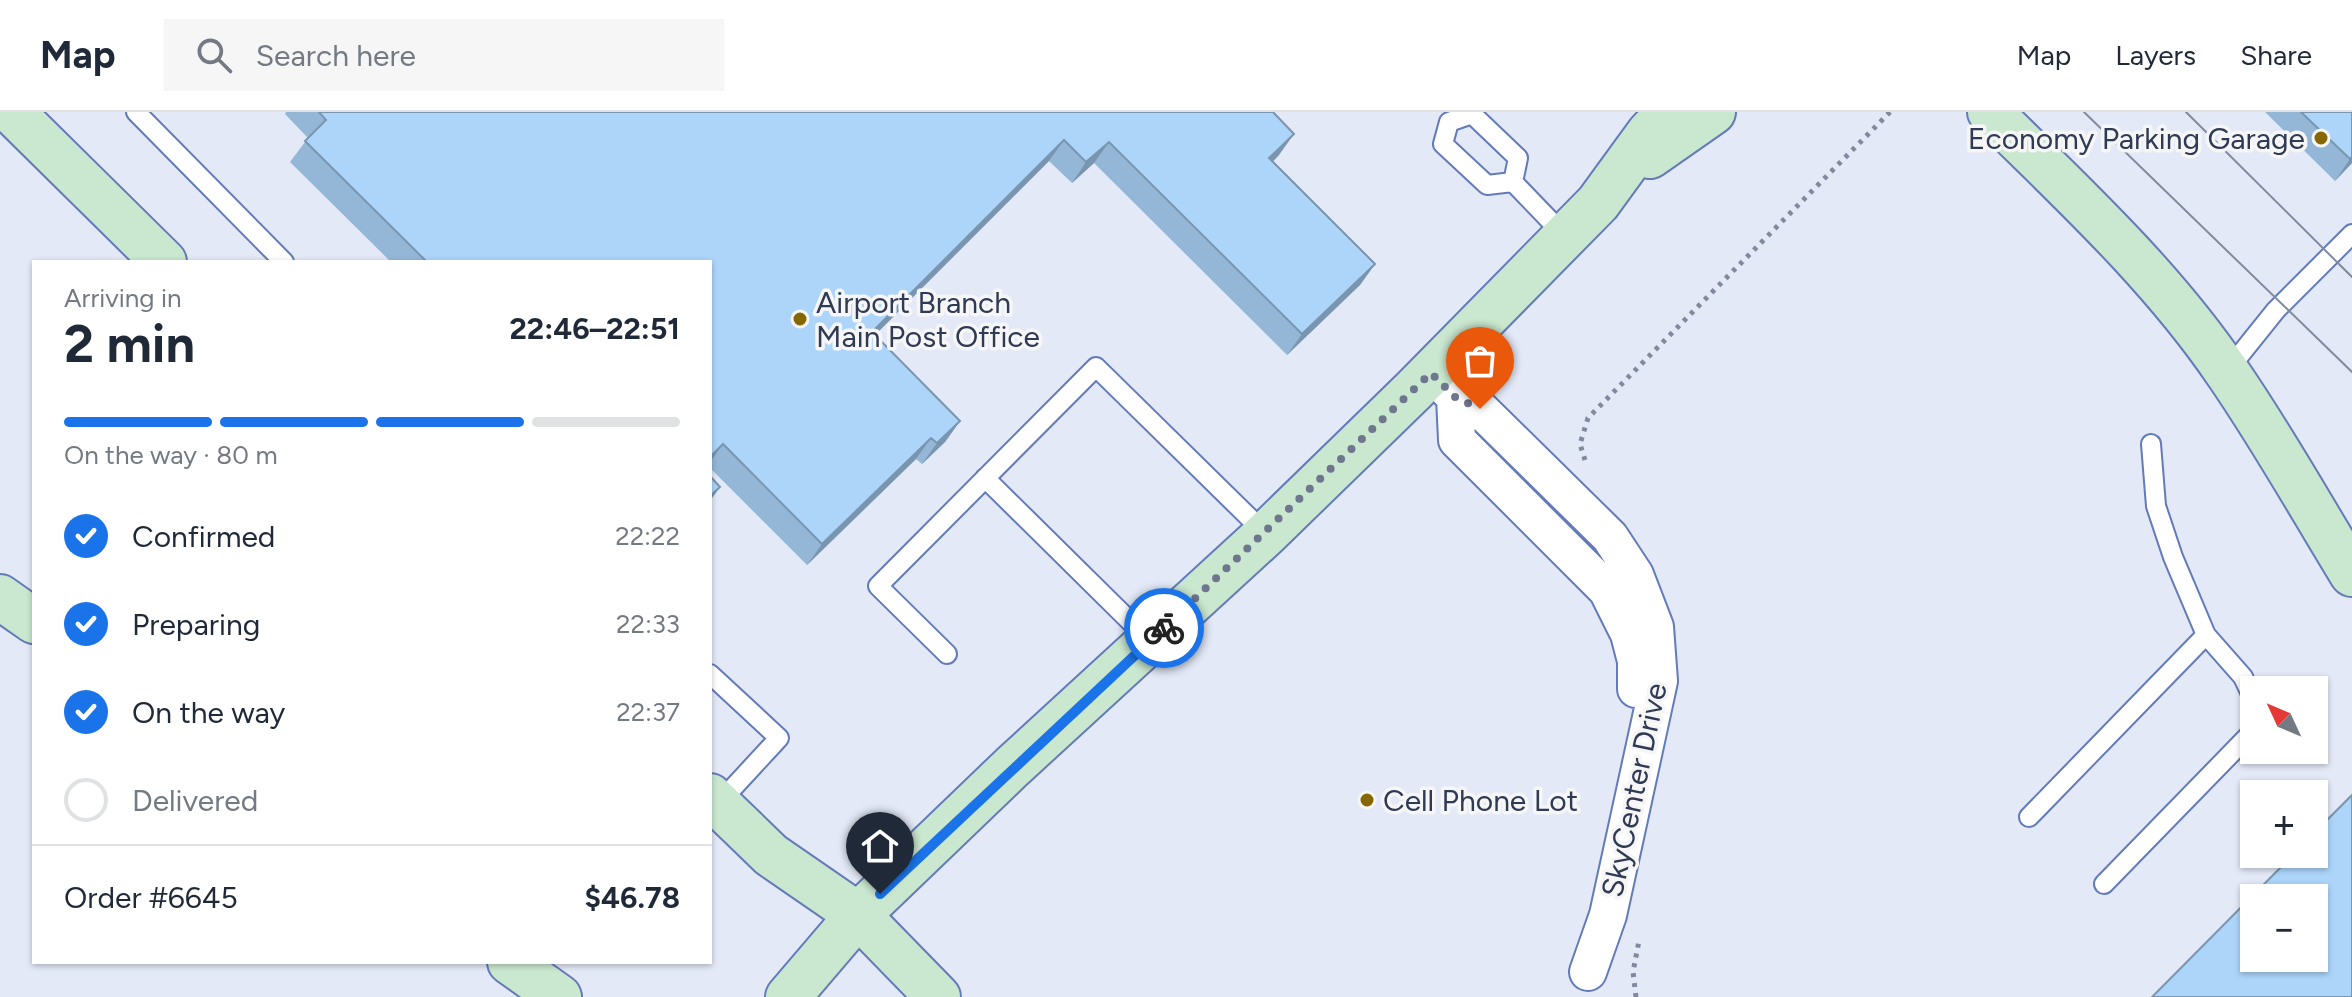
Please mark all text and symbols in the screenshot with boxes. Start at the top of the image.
search box [164,19,724,91]
text: Map [40,32,116,78]
icon: search [192,33,236,77]
text: Search here [256,37,416,74]
text: Map [2017,38,2071,72]
text: Layers [2115,38,2196,72]
text: Share [2240,38,2312,72]
place label: Economy Parking Garage [1968,120,2305,157]
marker: Economy Parking Garage [2312,129,2330,147]
text: Arriving in [64,282,182,314]
place label: Airport Branch Main Post Office [816,284,1040,355]
text: 22:46–22:51 [509,310,680,347]
marker: Airport Branch Main Post Office [791,310,809,328]
text: 2 min [64,313,195,375]
pin [1446,327,1514,409]
icon: bag [1458,339,1502,383]
text: On the way · 80 m [64,439,278,471]
icon: check [64,514,108,558]
text: Confirmed [132,518,275,555]
text: 22:22 [615,520,680,552]
courier [1124,588,1204,668]
icon: check [64,602,108,646]
text: Preparing [132,606,260,643]
icon: bike [1142,606,1186,650]
text: 22:33 [616,608,680,640]
north arrow [2240,676,2328,764]
map controls [2240,676,2328,972]
street label: SkyCenter Drive [1593,679,1675,901]
icon: check [64,690,108,734]
text: On the way [132,694,285,731]
text: 22:37 [616,696,680,728]
button: + [2240,780,2328,868]
text: Delivered [132,782,258,819]
place label: Cell Phone Lot [1383,782,1578,819]
marker: Cell Phone Lot [1358,791,1376,809]
pin [846,812,914,894]
icon: home [858,824,902,868]
text: Order #6645 [64,879,238,916]
text: $46.78 [585,879,680,916]
button: − [2240,884,2328,972]

